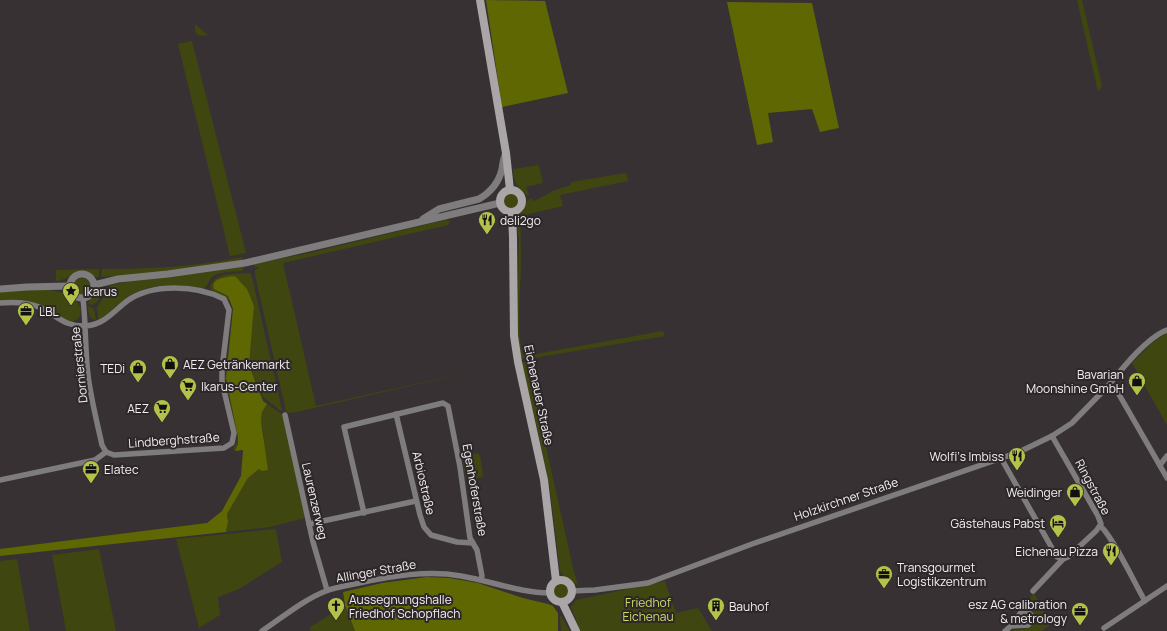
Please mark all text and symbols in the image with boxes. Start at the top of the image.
restaurant icon: deli2go [477,210,497,235]
place label: deli2go [500,212,541,229]
place icon: Ikarus [61,281,81,306]
place label: Ikarus [84,283,117,300]
office icon: LBL [16,301,36,326]
place label: LBL [39,303,59,320]
street label: Dornierstraße [67,326,91,404]
street label: Eichenauer Straße [520,343,558,447]
shop icon: AEZ Getränkemarkt [160,354,180,379]
place label: AEZ Getränkemarkt [183,356,290,373]
shop icon: TEDi [128,358,148,383]
place label: TEDi [100,360,125,377]
place label: Bavarian Moonshine GmbH [1026,366,1124,397]
shop icon: Bavarian Moonshine GmbH [1127,371,1147,396]
supermarket icon: Ikarus-Center [178,376,198,401]
place label: Ikarus-Center [201,378,278,395]
supermarket icon: AEZ [152,398,172,423]
place label: AEZ [127,400,149,417]
street label: Lindberghstraße [128,428,220,452]
street label: Egenhoferstraße [459,443,491,537]
restaurant icon: Wolfi‘s Imbiss [1007,446,1027,471]
place label: Wolfi‘s Imbiss [930,448,1004,465]
street label: Arbiostraße [408,449,440,517]
street label: Ringstraße [1071,456,1115,518]
office icon: Elatec [81,459,101,484]
place label: Elatec [104,461,139,478]
street label: Laurenzerweg [298,461,332,541]
street label: Holzkirchner Straße [792,473,900,525]
shop icon: Weidinger [1065,482,1085,507]
place label: Weidinger [1006,484,1063,501]
hotel icon: Gästehaus Pabst [1048,513,1068,538]
place label: Gästehaus Pabst [951,515,1045,532]
restaurant icon: Eichenau Pizza [1101,541,1121,566]
place label: Eichenau Pizza [1015,543,1098,560]
street label: Allinger Straße [335,556,417,586]
place label: Transgourmet Logistikzentrum [897,559,986,590]
office icon: Transgourmet Logistikzentrum [874,564,894,589]
place label: Aussegnungshalle Friedhof Schopflach [349,591,460,622]
park label: Friedhof Eichenau [622,594,674,625]
church icon: Aussegnungshalle Friedhof Schopflach [326,596,346,621]
building icon: Bauhof [706,596,726,621]
place label: esz AG calibration & metrology [968,596,1068,627]
place label: Bauhof [729,598,769,615]
office icon: esz AG calibration & metrology [1070,601,1090,626]

